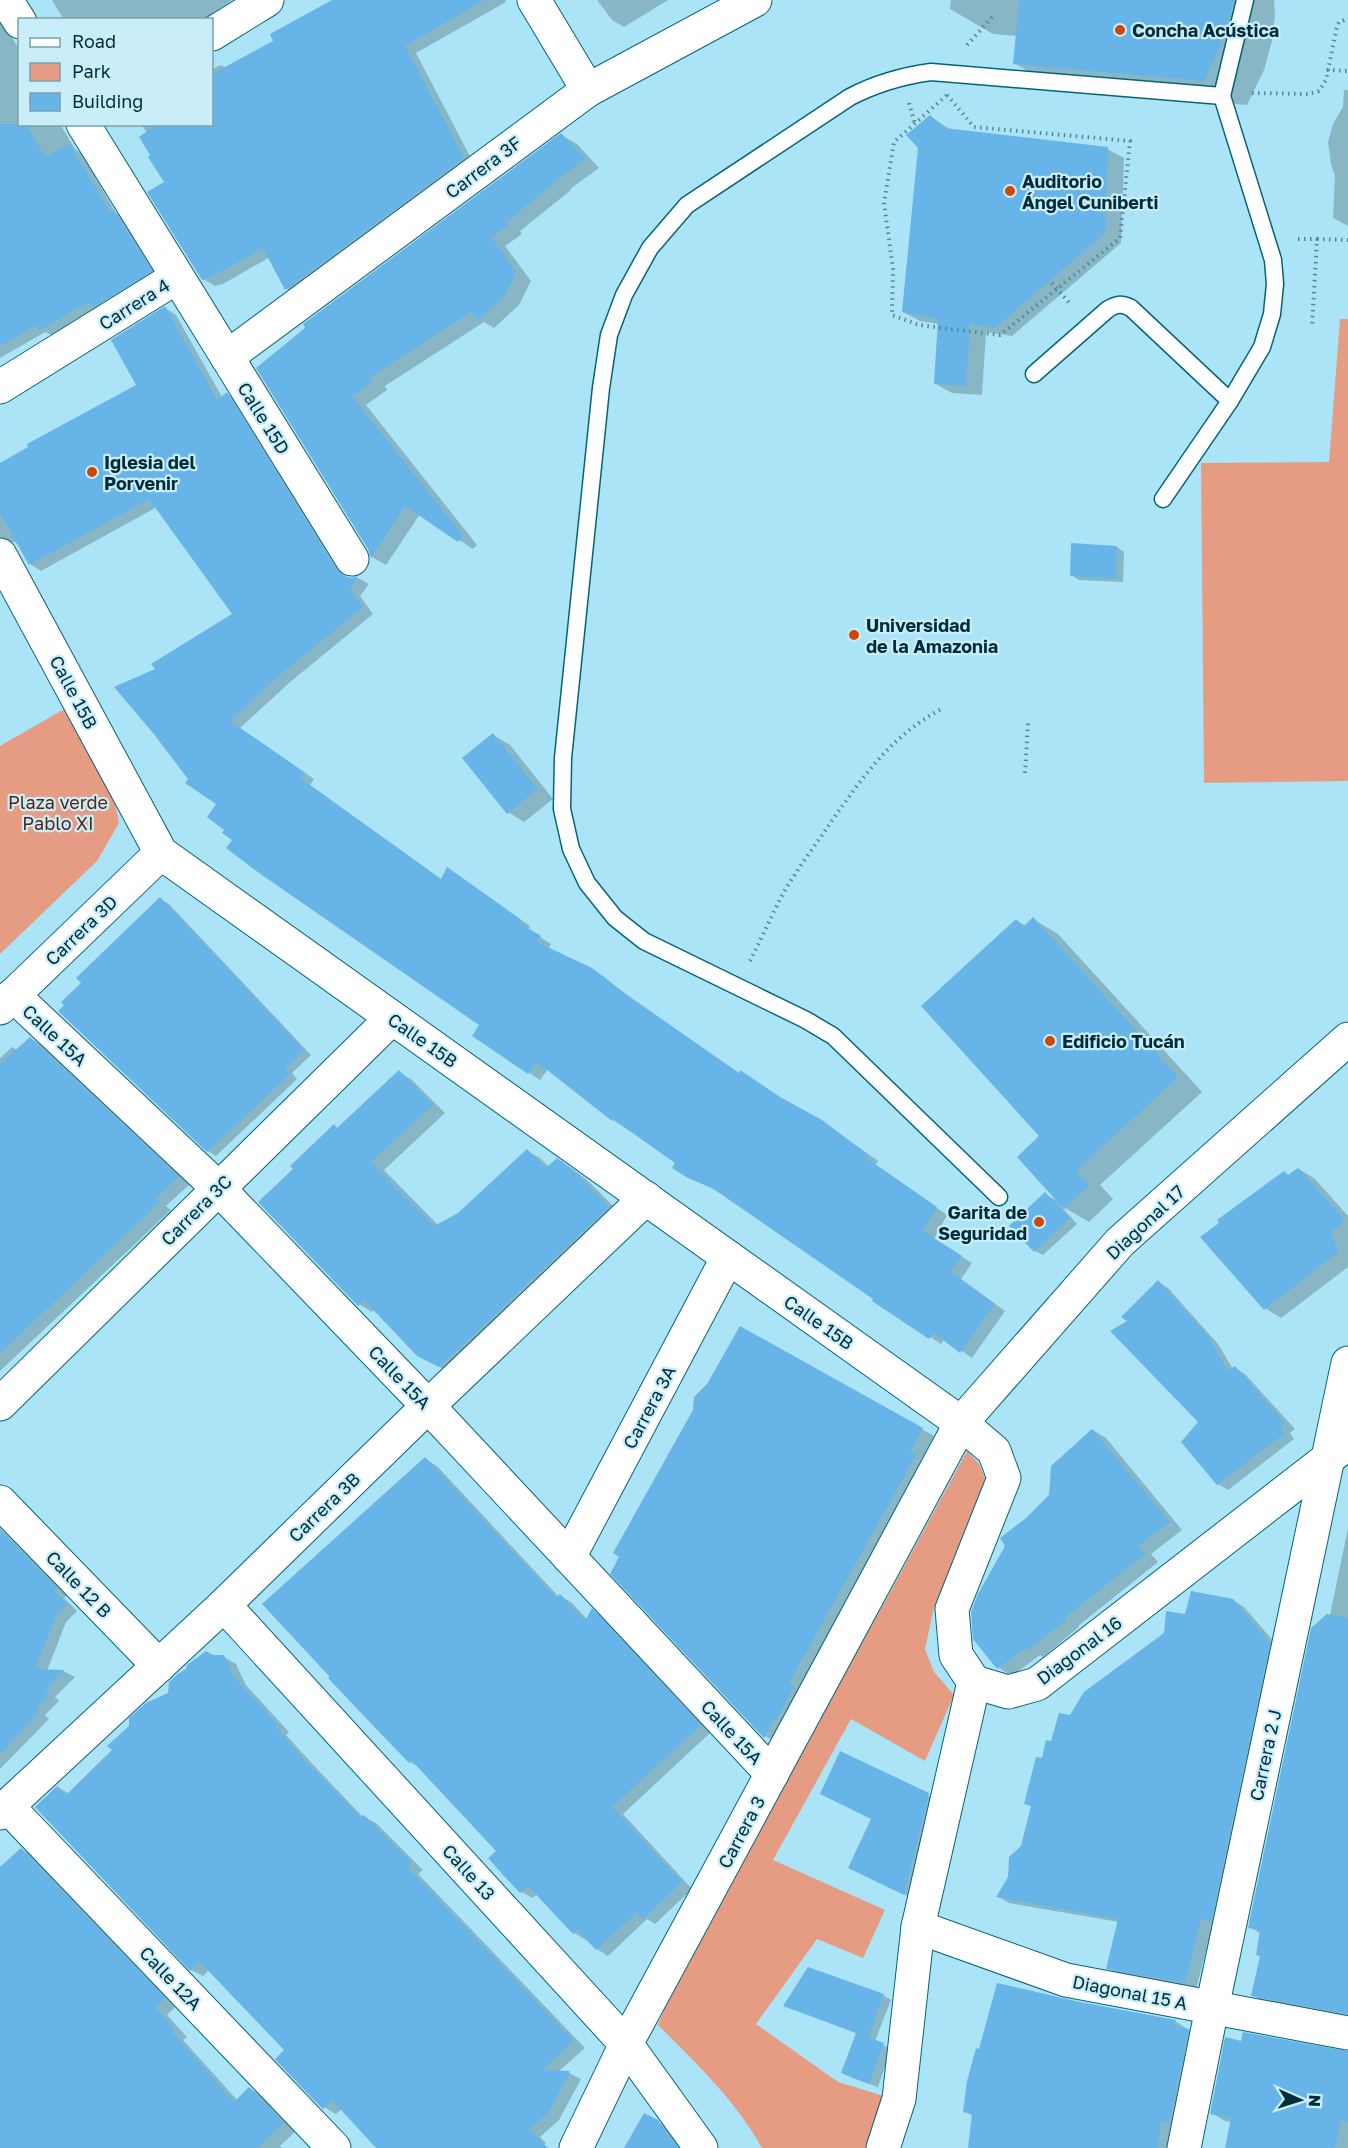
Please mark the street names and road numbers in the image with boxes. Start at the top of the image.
street label: Carrera 3F [441,131,525,203]
street label: Carrera 4 [95,274,173,334]
street label: Calle 15D [233,378,295,458]
street label: Calle 15B [46,652,102,732]
street label: Carrera 3D [40,890,122,970]
street label: Calle 15A [18,1000,92,1070]
street label: Calle 15B [384,1008,462,1072]
street label: Carrera 3C [156,1170,236,1250]
street label: Diagonal 17 [1101,1180,1189,1264]
street label: Calle 15B [780,1290,858,1354]
street label: Calle 15A [364,1341,436,1413]
street label: Carrera 3A [618,1362,680,1452]
street label: Carrera 3B [284,1468,364,1546]
street label: Calle 12 B [42,1546,116,1622]
street label: Diagonal 16 [1032,1611,1126,1689]
street label: Calle 15A [697,1695,767,1769]
street label: Carrera 2 J [1245,1707,1285,1803]
street label: Carrera 3 [713,1792,769,1872]
street label: Calle 13 [438,1839,500,1905]
street label: Calle 12A [135,1942,207,2014]
street label: Diagonal 15 A [1071,1970,1189,2014]

